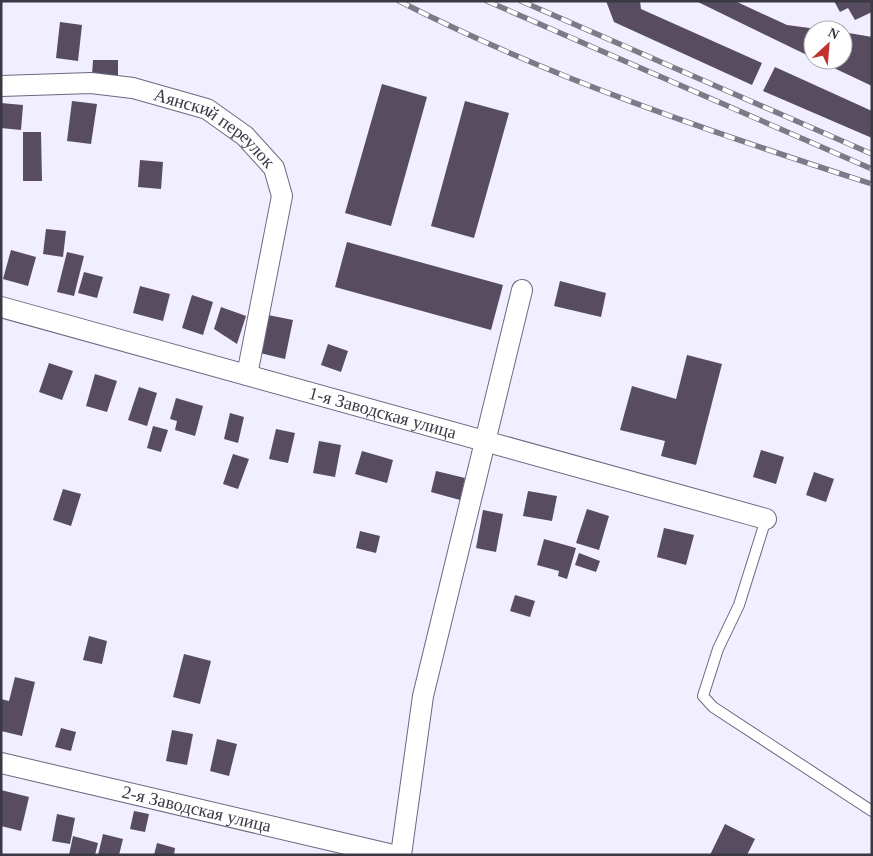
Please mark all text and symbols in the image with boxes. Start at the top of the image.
north arrow [803,20,853,70]
text: N [826,25,841,43]
street label: Аянский переулок [152,84,279,172]
street label: 1-я Заводская улица [306,383,459,443]
street label: 2-я Заводская улица [120,782,273,836]

